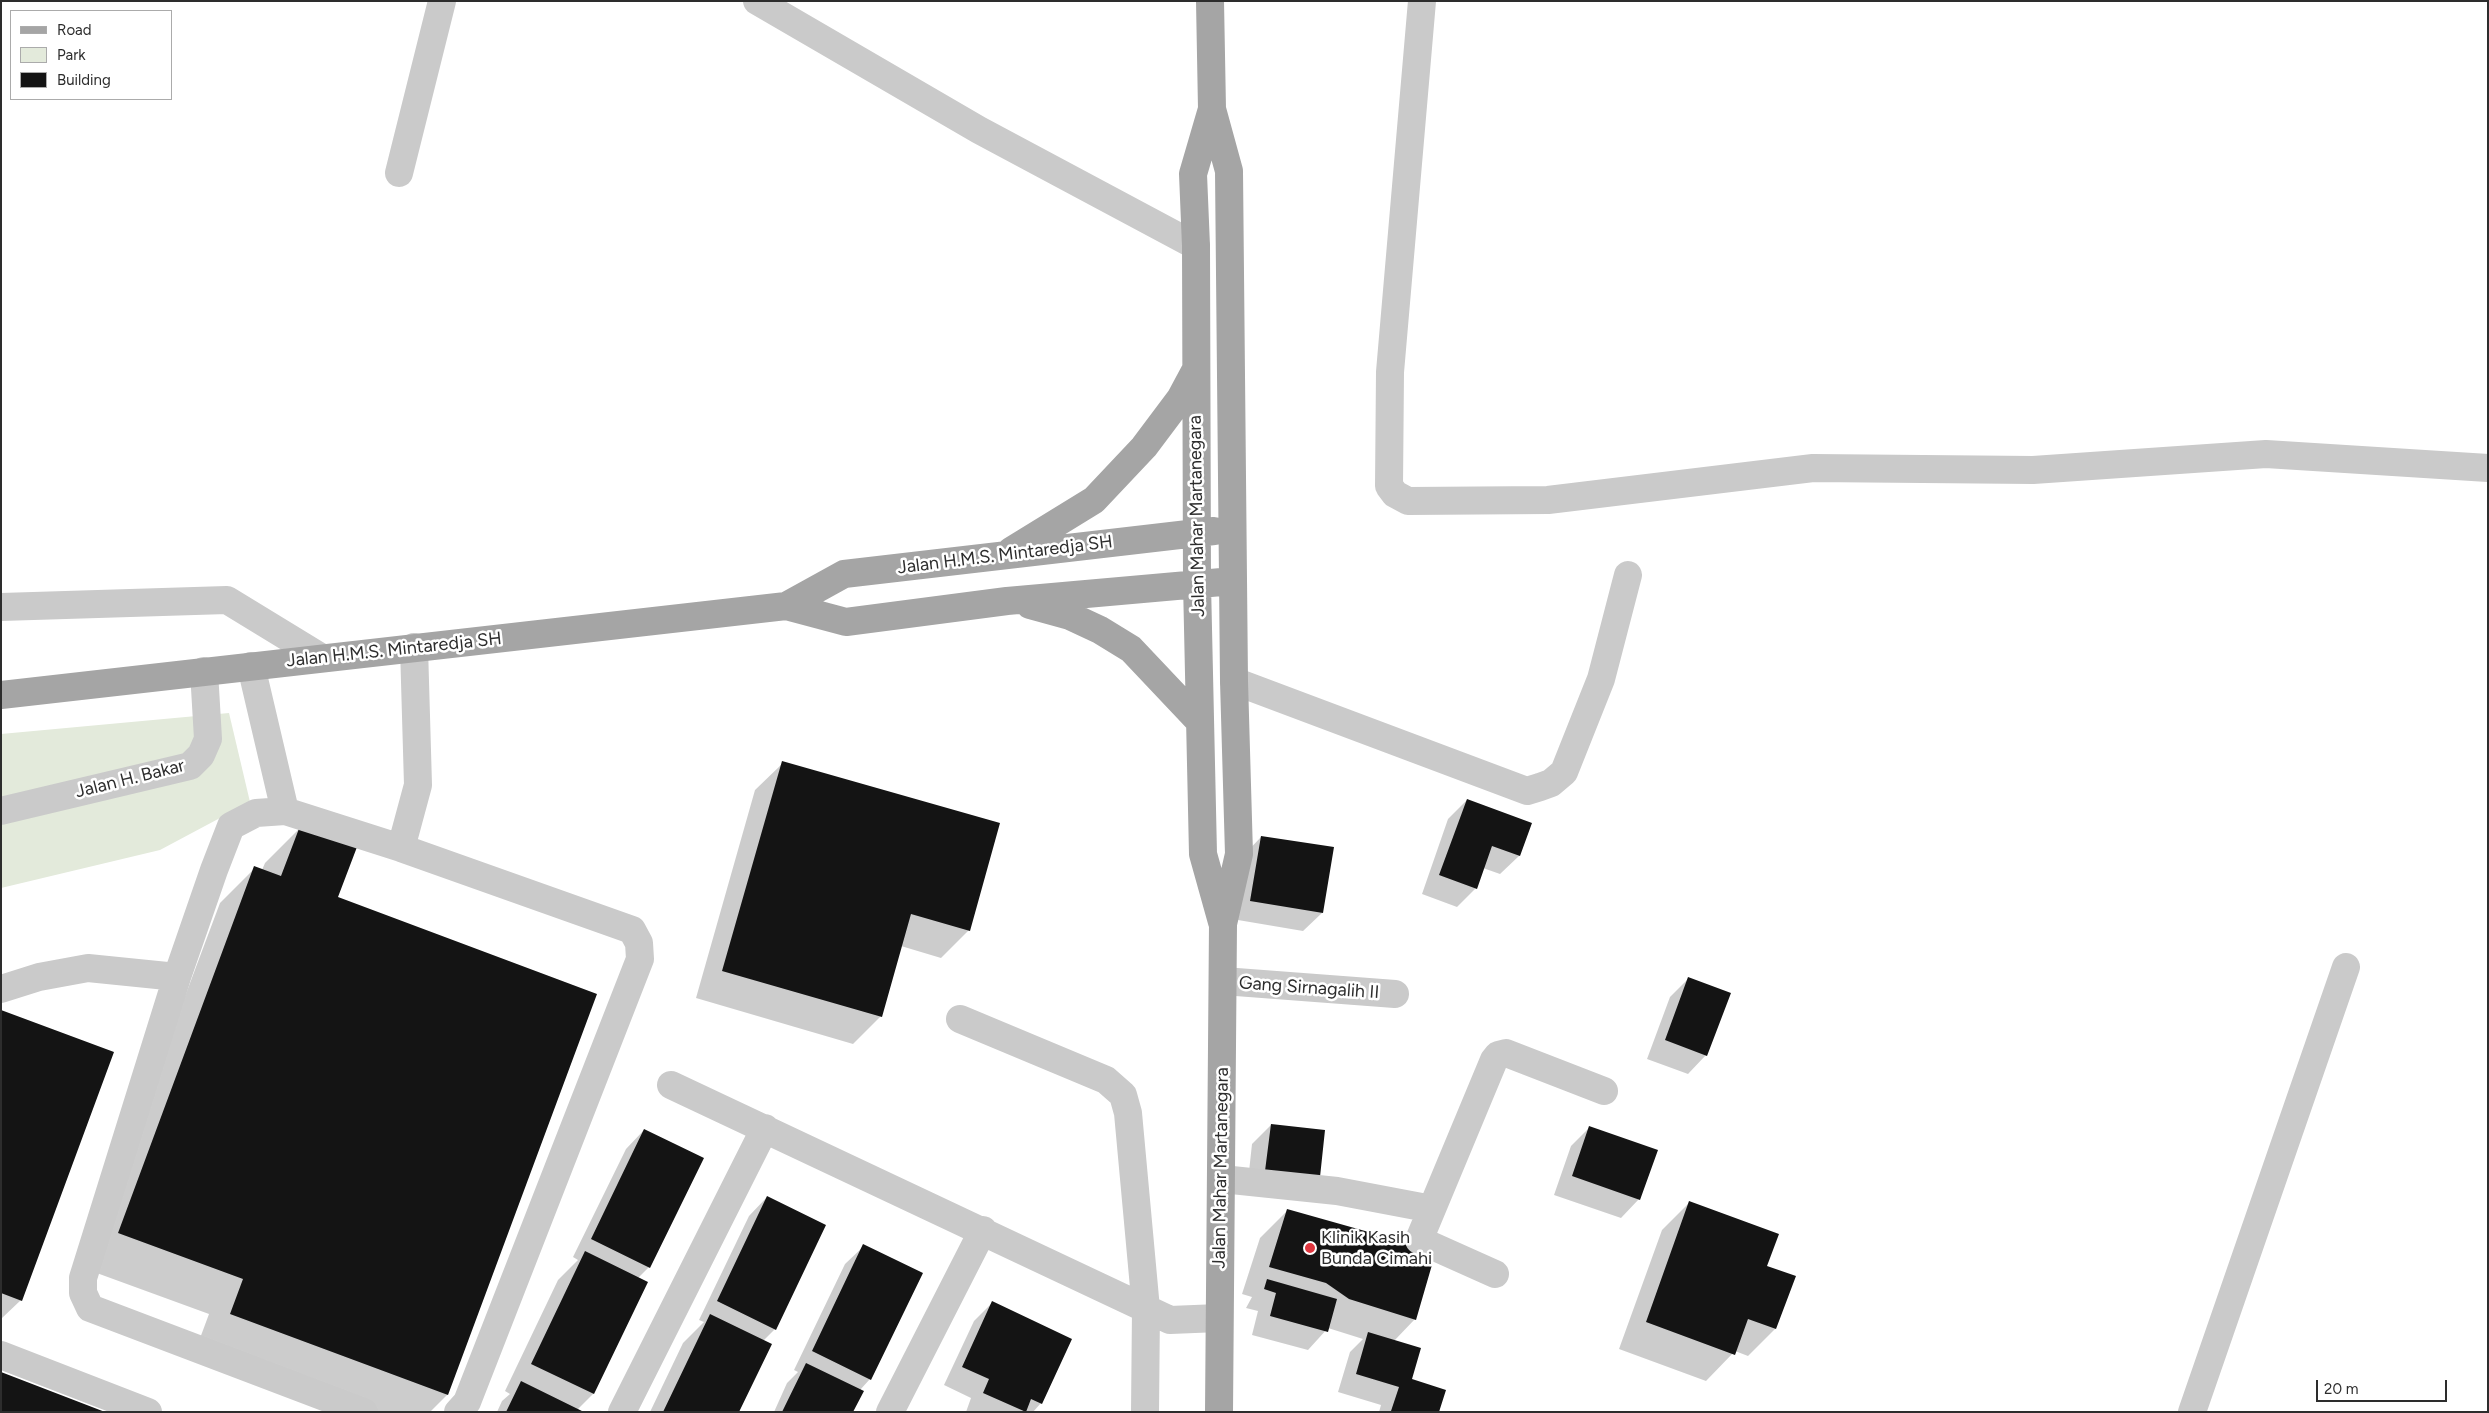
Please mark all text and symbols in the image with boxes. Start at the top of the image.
legend [10,10,172,100]
text: Road [57,21,92,39]
text: Park [57,46,86,64]
text: Building [57,71,111,89]
street label: Jalan Mahar Martanegara [1184,415,1210,617]
street label: Jalan H.M.S. Mintaredja SH [896,531,1114,579]
street label: Jalan H.M.S. Mintaredja SH [285,628,503,672]
street label: Jalan H. Bakar [73,755,187,803]
street label: Gang Sirnagalih II [1238,972,1380,1004]
street label: Jalan Mahar Martanegara [1208,1067,1234,1269]
place label: Klinik Kasih Bunda Cimahi [1321,1227,1432,1270]
marker: Klinik Kasih Bunda Cimahi [1303,1241,1317,1255]
scale bar [2319,1370,2450,1402]
text: 20 m [2324,1380,2358,1398]

